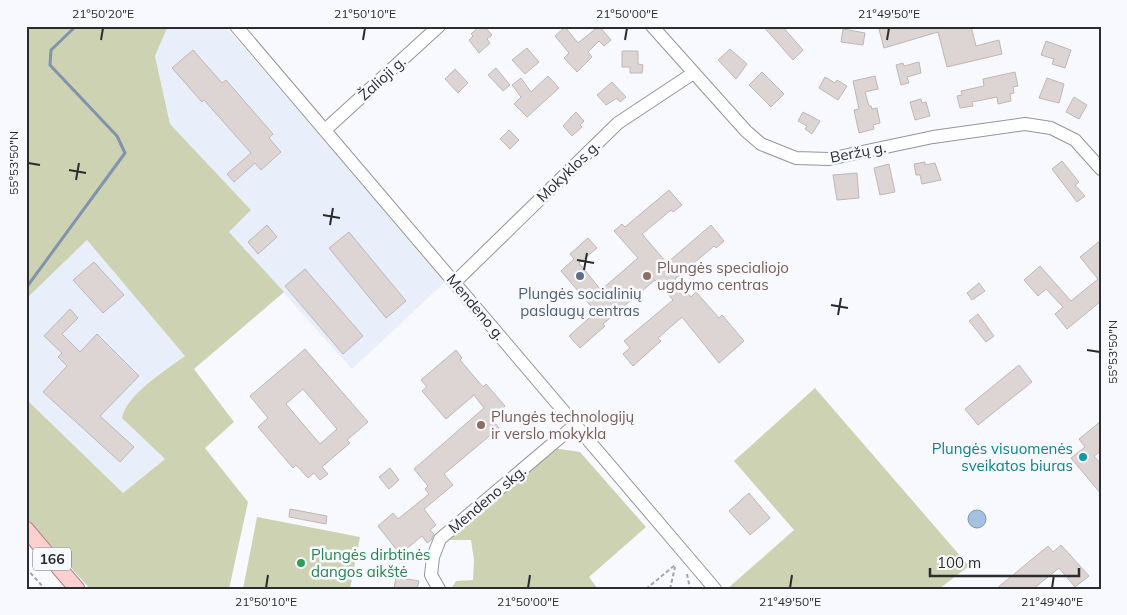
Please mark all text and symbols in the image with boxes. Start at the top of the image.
text: 21°50'20"E [72,6,134,21]
text: 21°50'10"E [334,6,396,21]
text: 21°50'00"E [596,6,658,21]
text: 21°49'50"E [858,6,920,21]
street label: Žalioji g. [354,52,410,104]
text: 55°53'50"N [6,131,21,195]
street label: Mokyklos g. [532,136,604,206]
street label: Beržų g. [828,137,888,167]
place label: Plungės specialiojo ugdymo centras [657,258,789,294]
street label: Mendeno g. [443,270,509,344]
marker: Plungės socialinių paslaugų centras [574,270,586,282]
marker: Plungės specialiojo ugdymo centras [641,270,653,282]
place label: Plungės socialinių paslaugų centras [518,284,642,320]
text: 55°53'50"N [1105,320,1120,384]
place label: Plungės technologijų ir verslo mokykla [491,407,635,443]
marker: Plungės technologijų ir verslo mokykla [475,419,487,431]
place label: Plungės visuomenės sveikatos biuras [932,439,1073,475]
marker: Plungės visuomenės sveikatos biuras [1077,451,1089,463]
street label: Mendeno skg. [444,461,530,537]
place label: Plungės dirbtinės dangos aikštė [311,545,431,581]
scale bar [930,545,1078,577]
road number: 166 [33,548,71,570]
text: 100 m [937,553,981,572]
marker: Plungės dirbtinės dangos aikštė [295,557,307,569]
text: 21°50'10"E [235,594,297,609]
text: 21°50'00"E [497,594,559,609]
text: 21°49'50"E [759,594,821,609]
text: 21°49'40"E [1021,594,1083,609]

